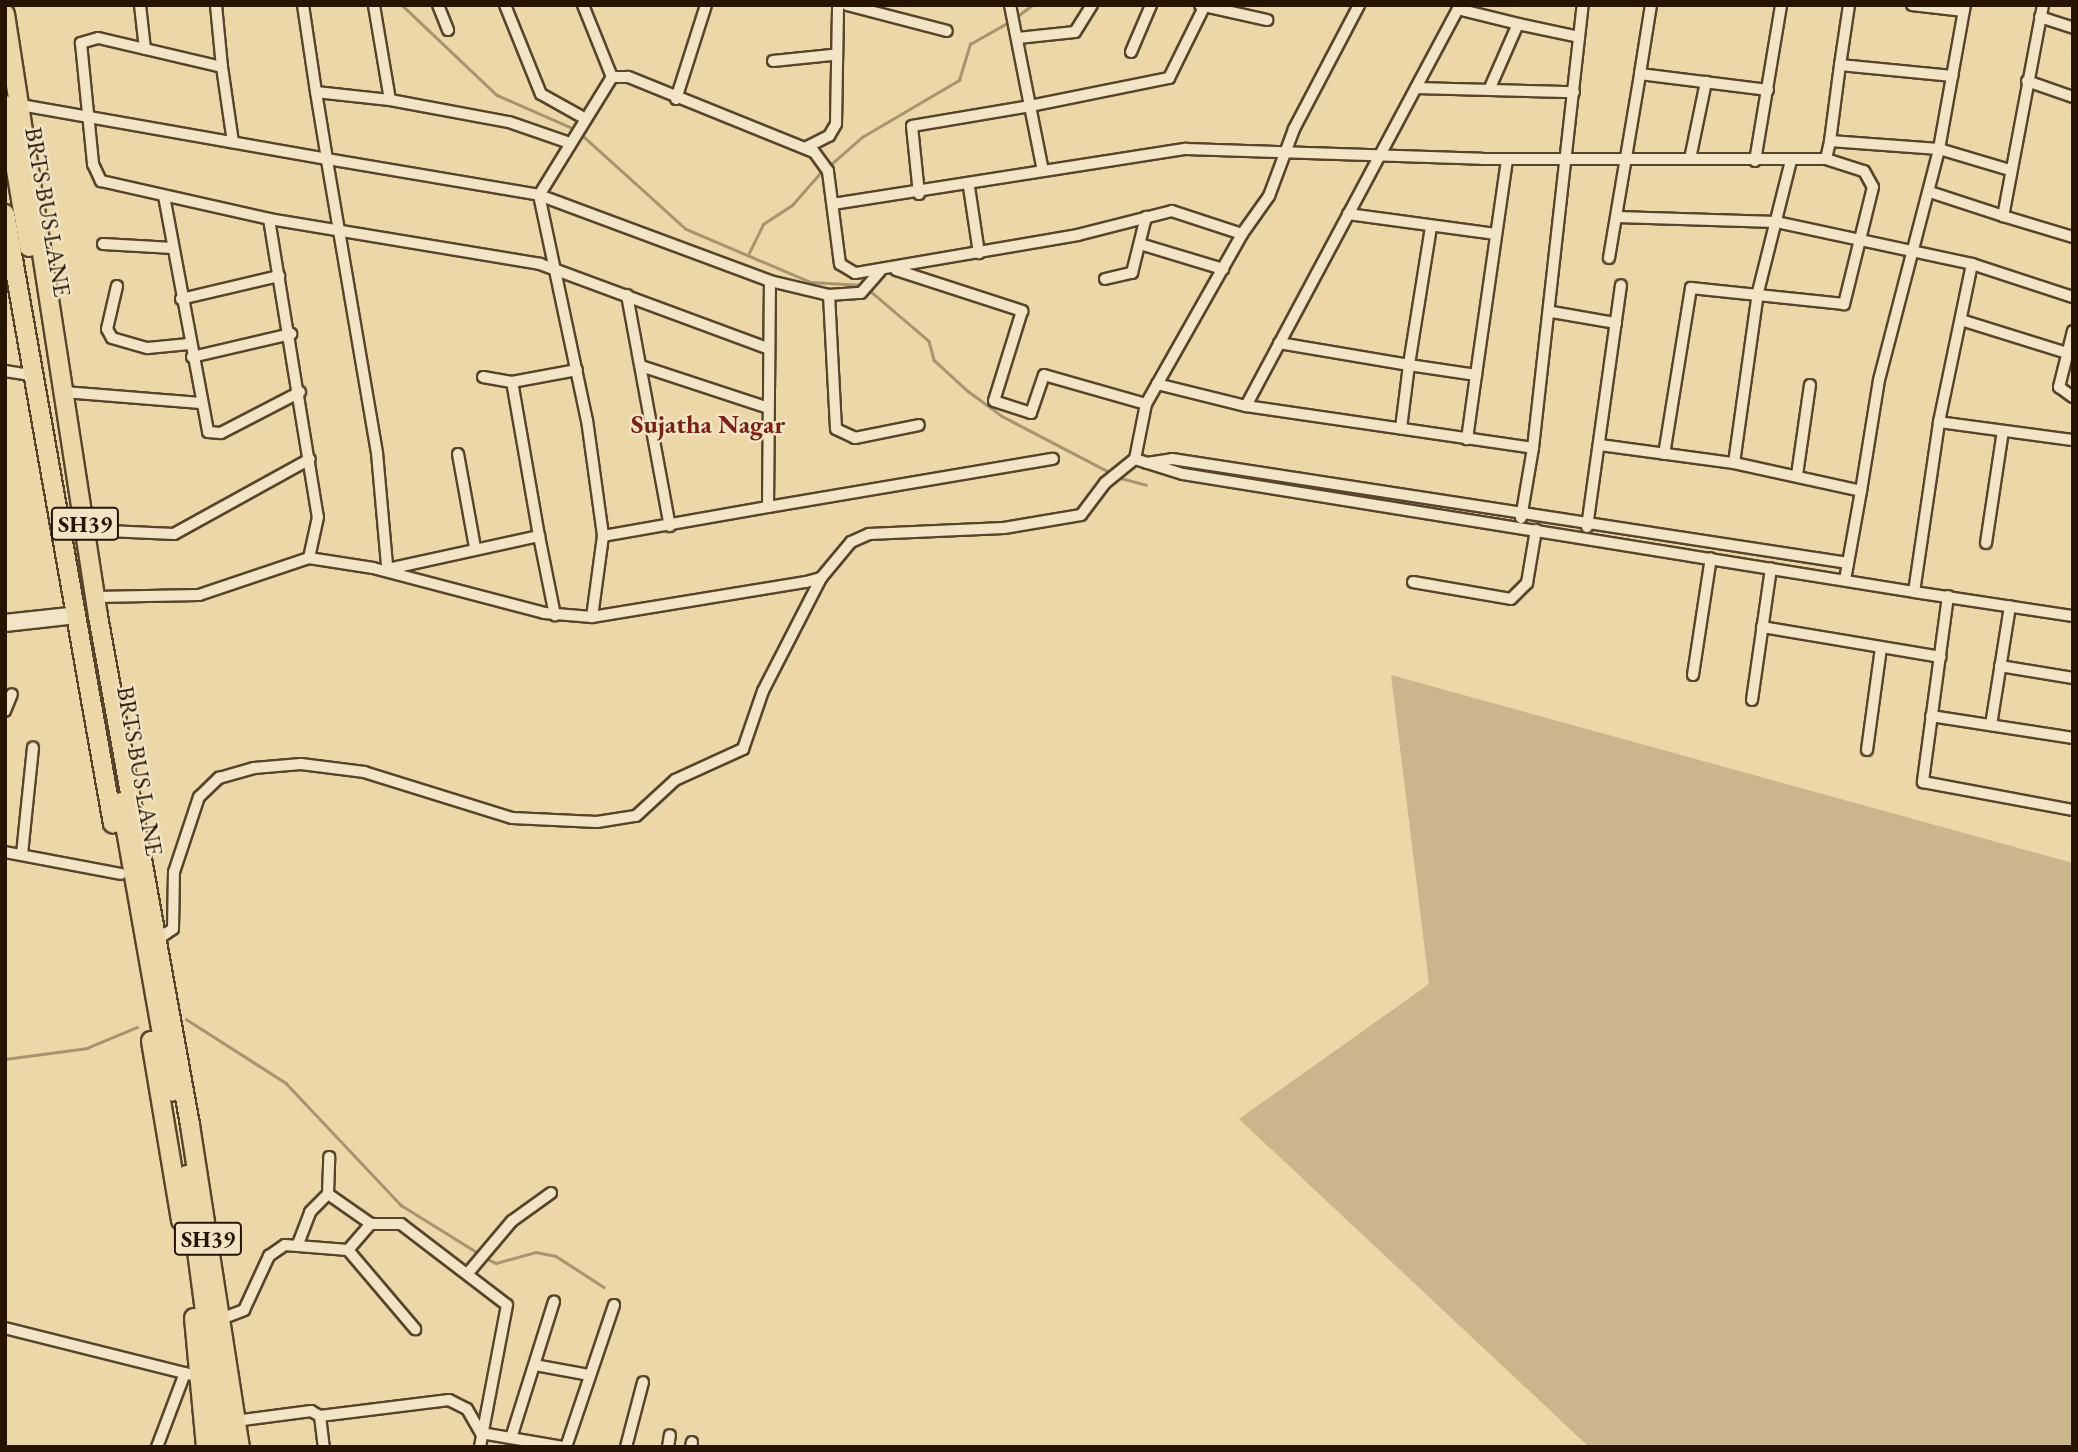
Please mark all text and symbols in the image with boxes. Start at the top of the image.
street label: BRTS BUS LANE [19,125,77,299]
district label: Sujatha Nagar [631,409,785,441]
road number: SH39 [50,504,120,544]
street label: BRTS BUS LANE [111,684,169,858]
road number: SH39 [173,1220,243,1258]

